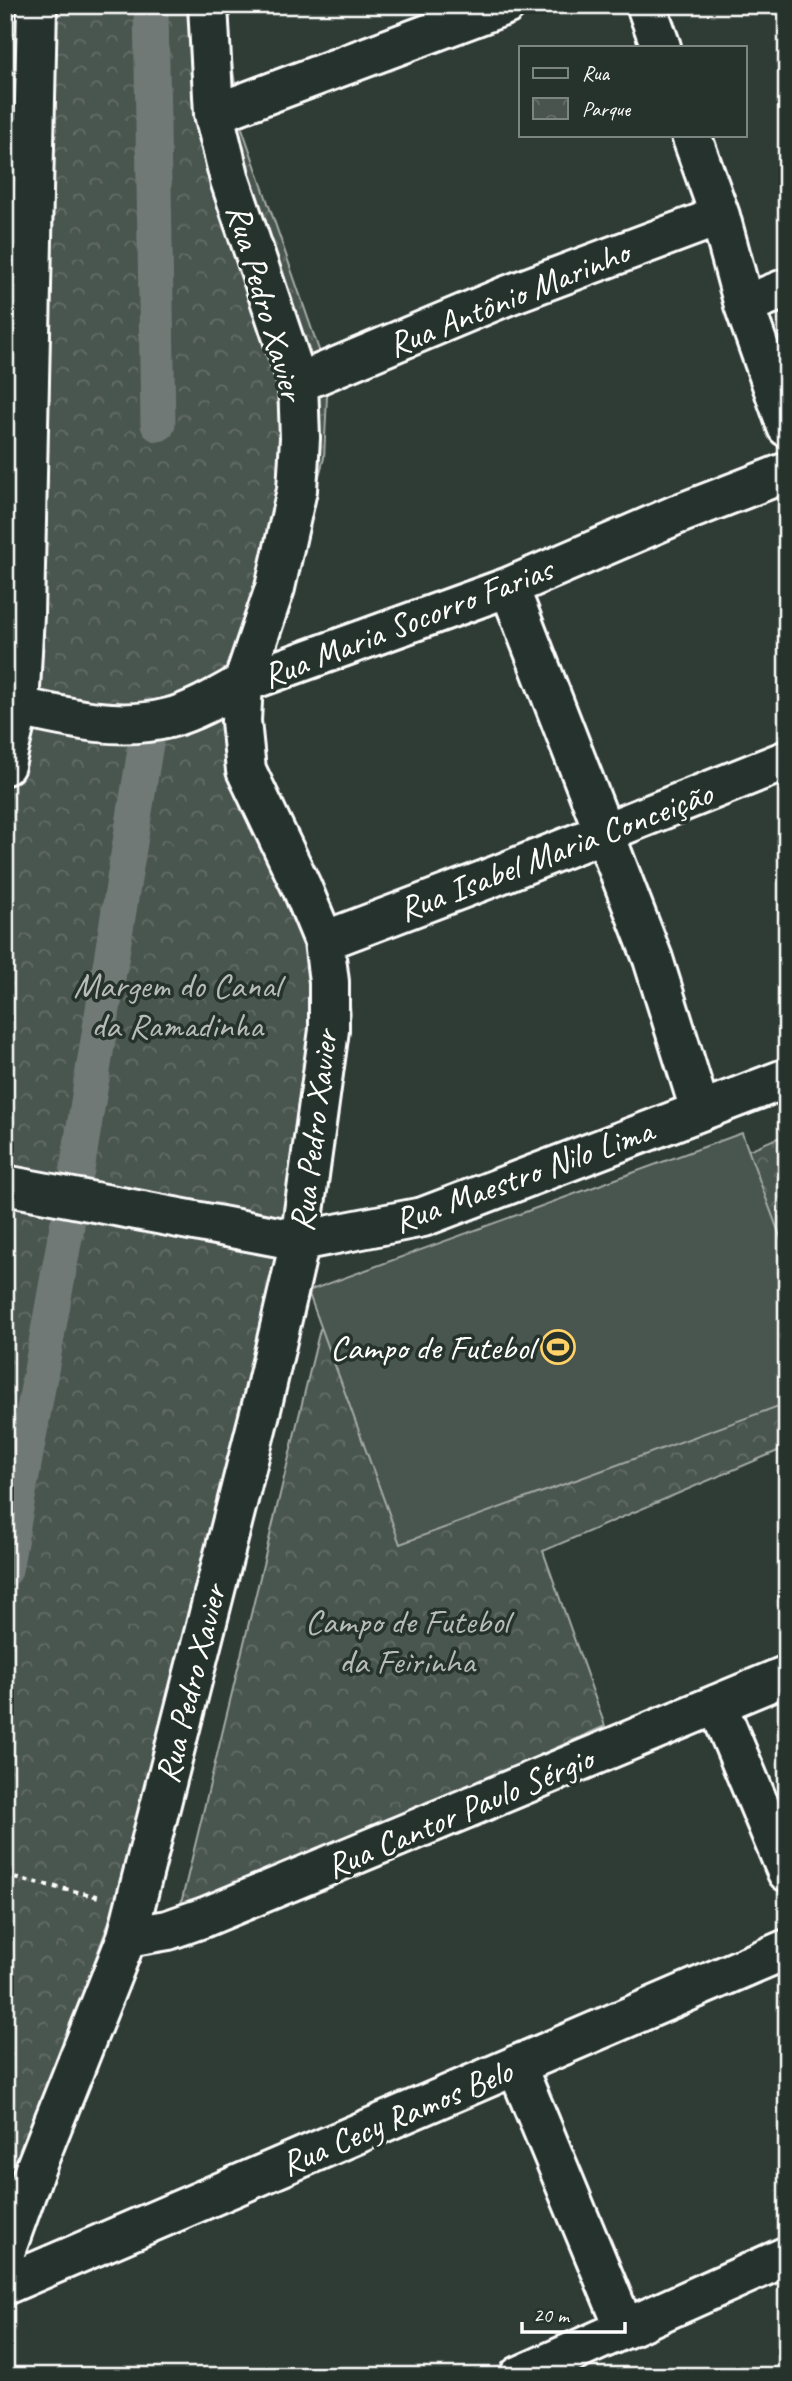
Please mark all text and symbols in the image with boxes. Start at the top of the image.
legend [519,46,746,136]
text: Rua [582,60,610,86]
text: Parque [582,96,631,122]
street label: Rua Pedro Xavier [216,199,316,409]
street label: Rua Antônio Marinho [381,228,639,367]
street label: Rua Maria Socorro Farias [256,545,561,699]
street label: Rua Isabel Maria Conceição [392,770,720,932]
park label: Margem do Canal da Ramadinha [73,963,287,1048]
street label: Rua Pedro Xavier [279,1025,349,1234]
street label: Rua Maestro Nilo Lima [387,1107,661,1243]
place label: Campo de Futebol [330,1325,540,1370]
sports icon: Campo de Futebol [539,1328,577,1366]
street label: Rua Pedro Xavier [144,1577,238,1788]
park label: Campo de Futebol da Feirinha [305,1599,515,1684]
street label: Rua Cantor Paulo Sérgio [319,1735,603,1889]
street label: Rua Cecy Ramos Belo [274,2048,520,2186]
scale bar [522,2290,626,2334]
text: 20 m [533,2302,571,2328]

